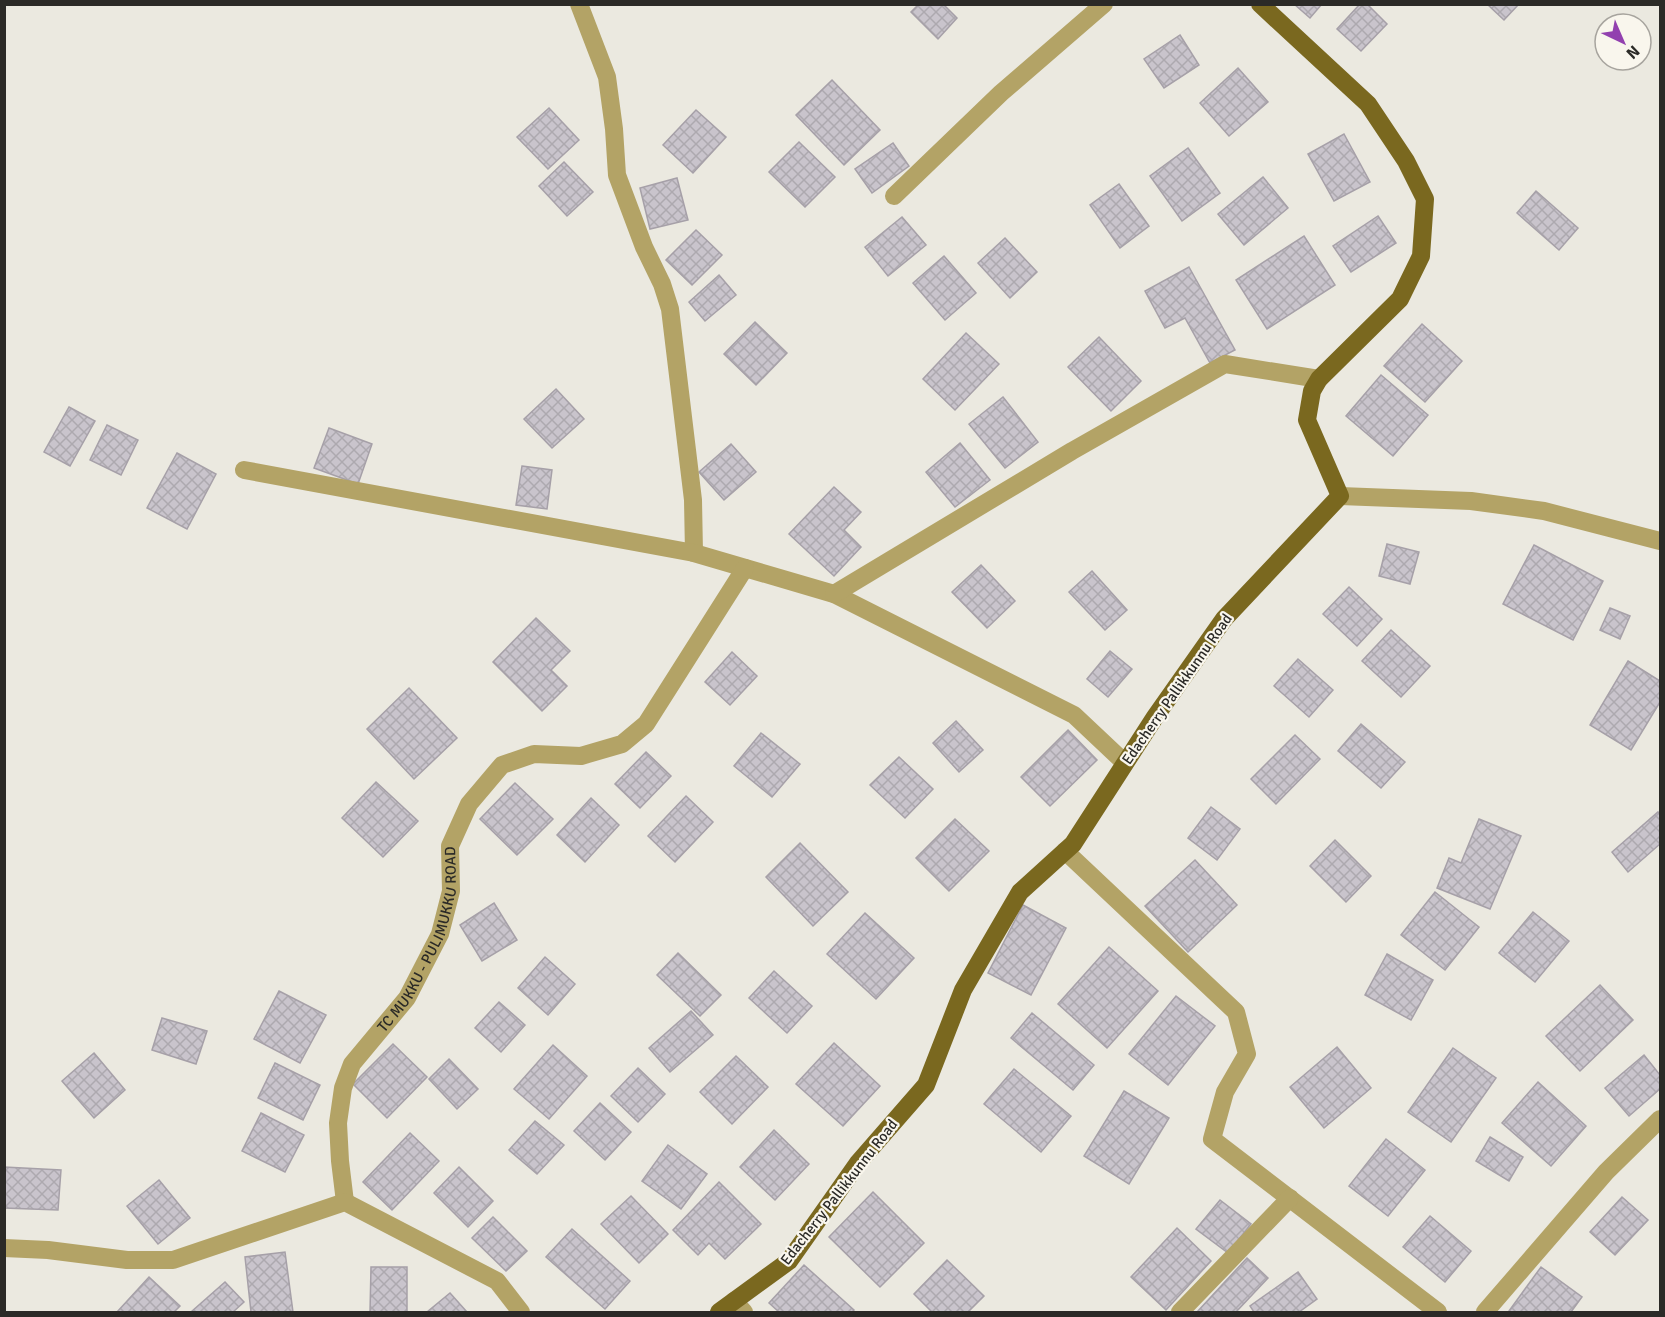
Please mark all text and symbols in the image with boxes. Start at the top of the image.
north arrow [1593,12,1653,72]
text: N [1622,41,1644,63]
street label: Edacherry Pallikkunnu Road [1118,610,1236,768]
street label: TC MUKKU - PULIMUKKU ROAD [374,846,461,1036]
street label: Edacherry Pallikkunnu Road [777,1116,901,1268]

